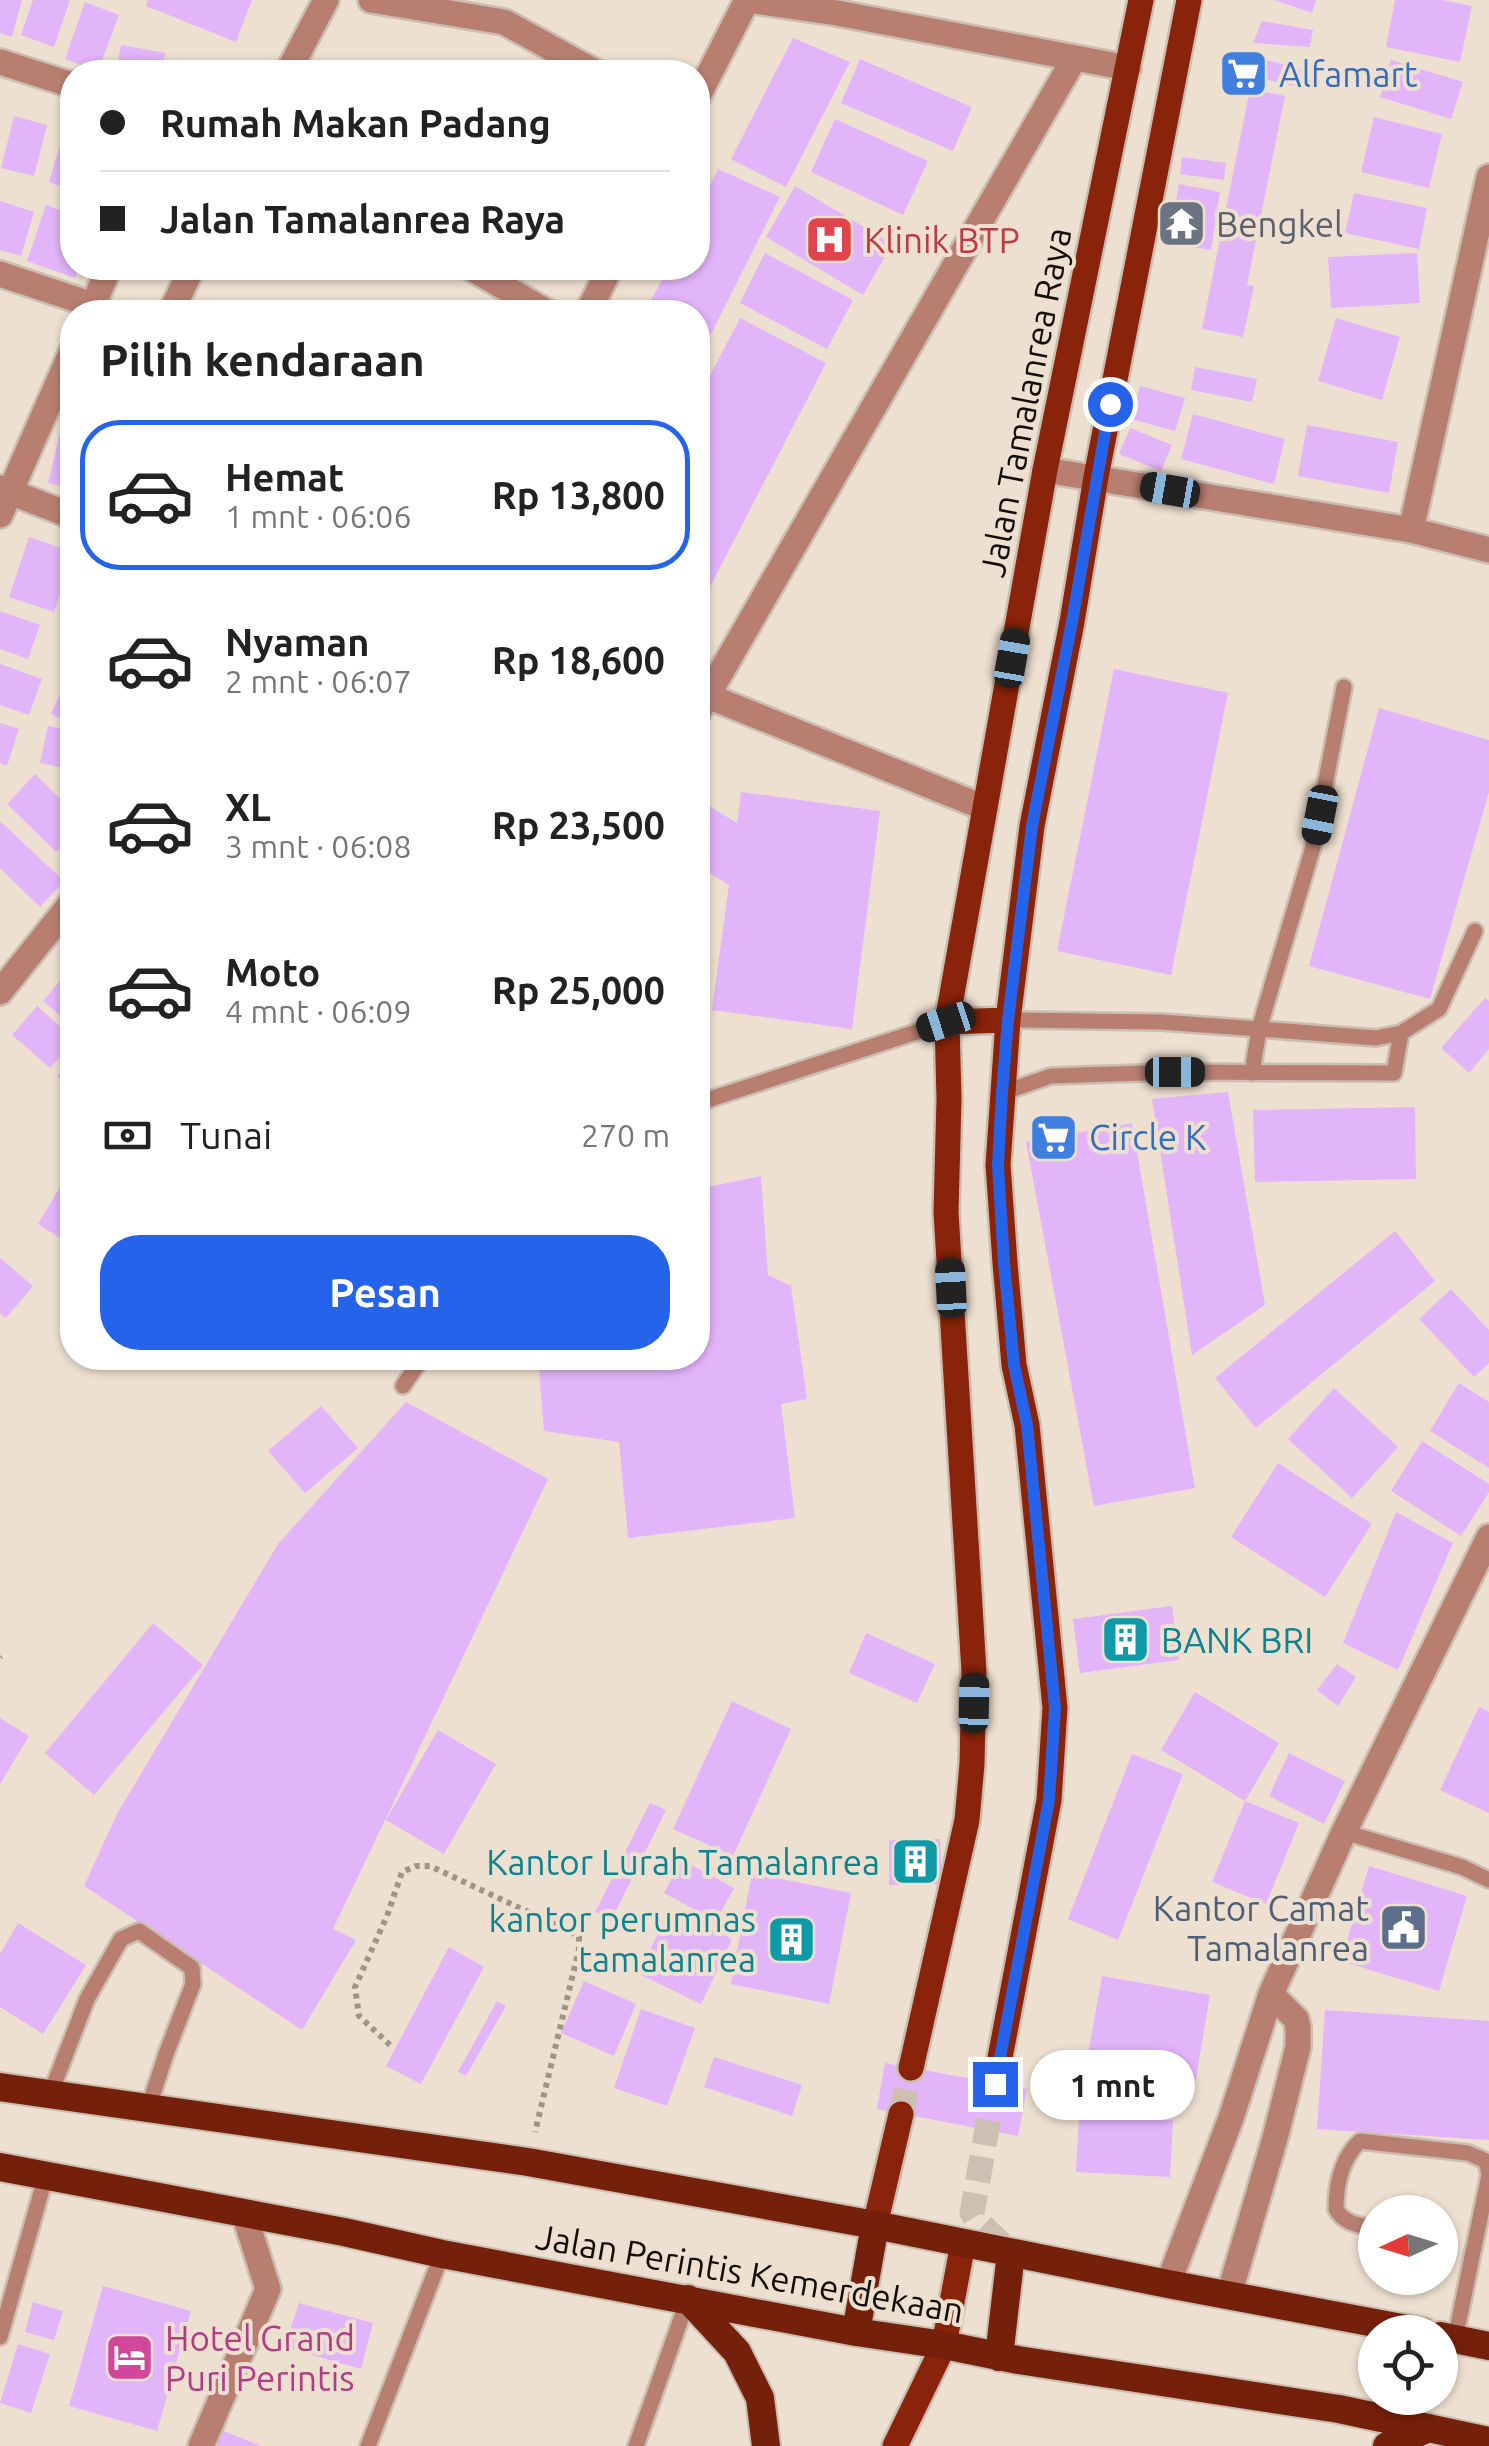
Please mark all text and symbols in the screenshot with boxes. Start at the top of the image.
supermarket icon: Alfamart [1218,48,1270,100]
place label: Alfamart [1279,54,1418,94]
text: Rumah Makan Padang [160,102,551,144]
text: Jalan Tamalanrea Raya [160,198,565,240]
temple icon: Bengkel [1155,198,1207,250]
place label: Bengkel [1216,204,1343,244]
hospital icon: Klinik BTP [803,214,855,266]
place label: Klinik BTP [864,220,1020,260]
street label: Jalan Tamalanrea Raya [971,224,1079,580]
text: Pilih kendaraan [100,334,425,385]
route start [1088,382,1133,427]
icon: car [105,450,195,540]
text: Hemat [225,456,344,498]
car [1138,470,1202,510]
text: Rp 13,800 [492,474,665,516]
text: 1 mnt · 06:06 [225,498,411,534]
icon: car [105,615,195,705]
text: Nyaman [225,621,370,663]
car [992,626,1032,690]
text: Rp 18,600 [492,639,665,681]
text: 2 mnt · 06:07 [225,663,411,699]
icon: car [105,780,195,870]
car [1300,783,1340,847]
text: XL [225,786,271,828]
text: Rp 23,500 [492,804,665,846]
text: 3 mnt · 06:08 [225,828,411,864]
icon: car [105,945,195,1035]
text: Moto [225,951,320,993]
text: Rp 25,000 [492,969,665,1011]
text: 4 mnt · 06:09 [225,993,411,1029]
car [913,998,979,1046]
car [1145,1057,1205,1087]
icon: cash [100,1108,155,1163]
supermarket icon: Circle K [1028,1111,1080,1163]
text: Tunai [180,1114,272,1156]
text: 270 m [581,1117,670,1153]
place label: Circle K [1089,1117,1206,1157]
button: Pesan [100,1235,670,1350]
car [934,1257,968,1319]
building icon: BANK BRI [1100,1614,1152,1666]
place label: BANK BRI [1161,1620,1313,1660]
car [958,1673,990,1733]
building icon: Kantor Lurah Tamalanrea [889,1836,941,1888]
place label: Kantor Lurah Tamalanrea [486,1842,880,1882]
place label: Kantor Camat Tamalanrea [1153,1888,1369,1968]
place label: kantor perumnas tamalanrea [489,1899,756,1979]
public building icon: Kantor Camat Tamalanrea [1378,1902,1430,1954]
building icon: kantor perumnas tamalanrea [765,1913,817,1965]
callout: 1 mnt [1030,2049,1195,2119]
route end [973,2062,1018,2107]
text: 1 mnt [1070,2067,1155,2103]
north arrow [1358,2195,1458,2295]
map controls [1358,2195,1458,2415]
street label: Jalan Perintis Kemerdekaan [533,2216,967,2330]
button: locate [1358,2315,1458,2415]
place label: Hotel Grand Puri Perintis [165,2318,355,2398]
hotel icon: Hotel Grand Puri Perintis [104,2332,156,2384]

